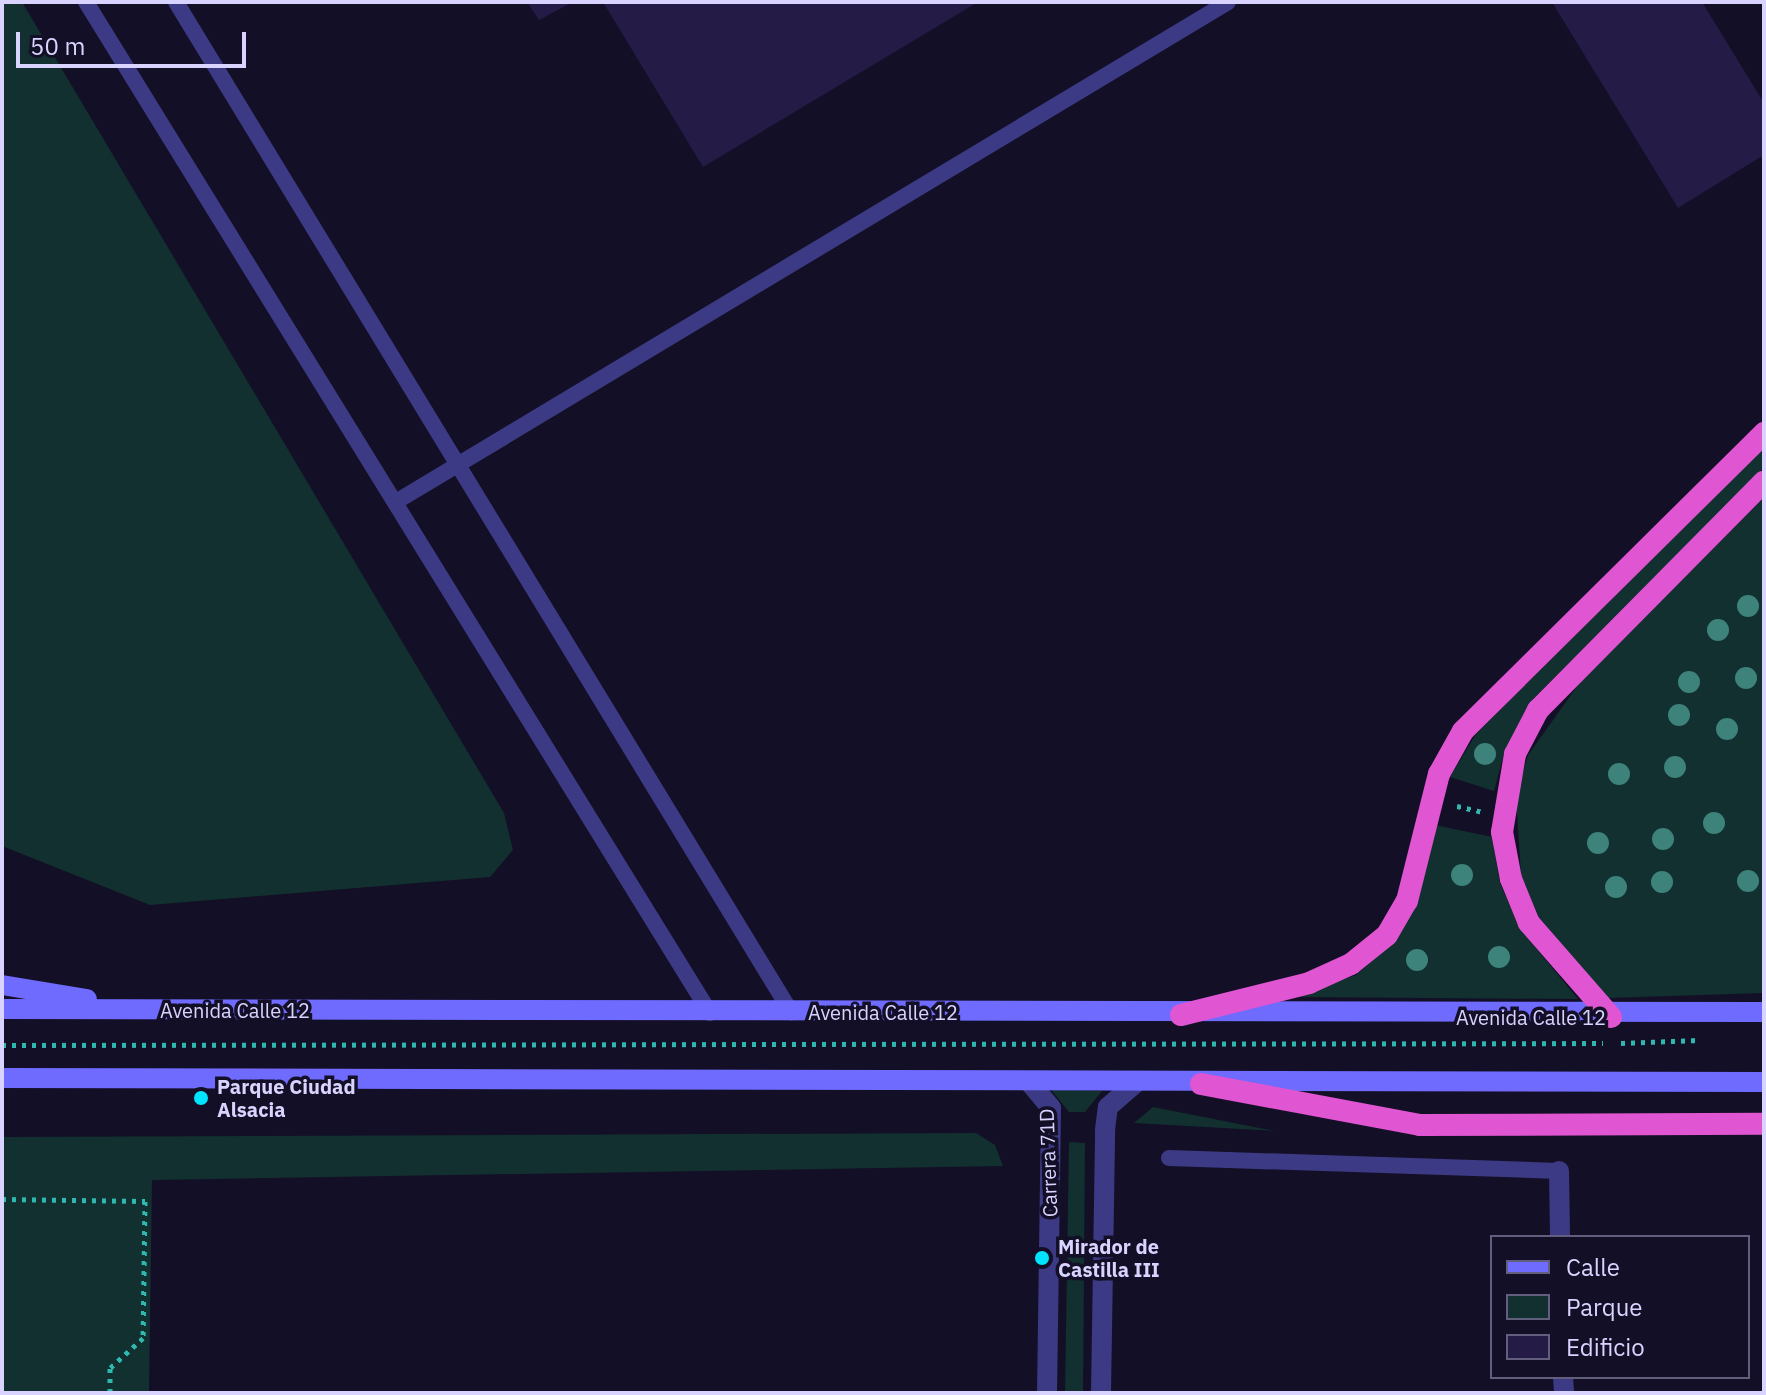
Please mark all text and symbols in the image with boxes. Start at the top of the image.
scale bar [20,16,250,66]
text: 50 m [30,30,85,62]
street label: Avenida Calle 12 [160,998,310,1022]
street label: Avenida Calle 12 [808,1000,958,1024]
street label: Avenida Calle 12 [1456,1005,1606,1029]
place label: Parque Ciudad Alsacia [217,1074,356,1121]
marker: Parque Ciudad Alsacia [192,1089,210,1107]
street label: Carrera 71D [1034,1108,1062,1218]
place label: Mirador de Castilla III [1058,1234,1160,1281]
legend [1490,1235,1750,1379]
marker: Mirador de Castilla III [1033,1249,1051,1267]
text: Calle [1566,1251,1620,1283]
text: Parque [1566,1291,1643,1323]
text: Edificio [1566,1331,1645,1363]

